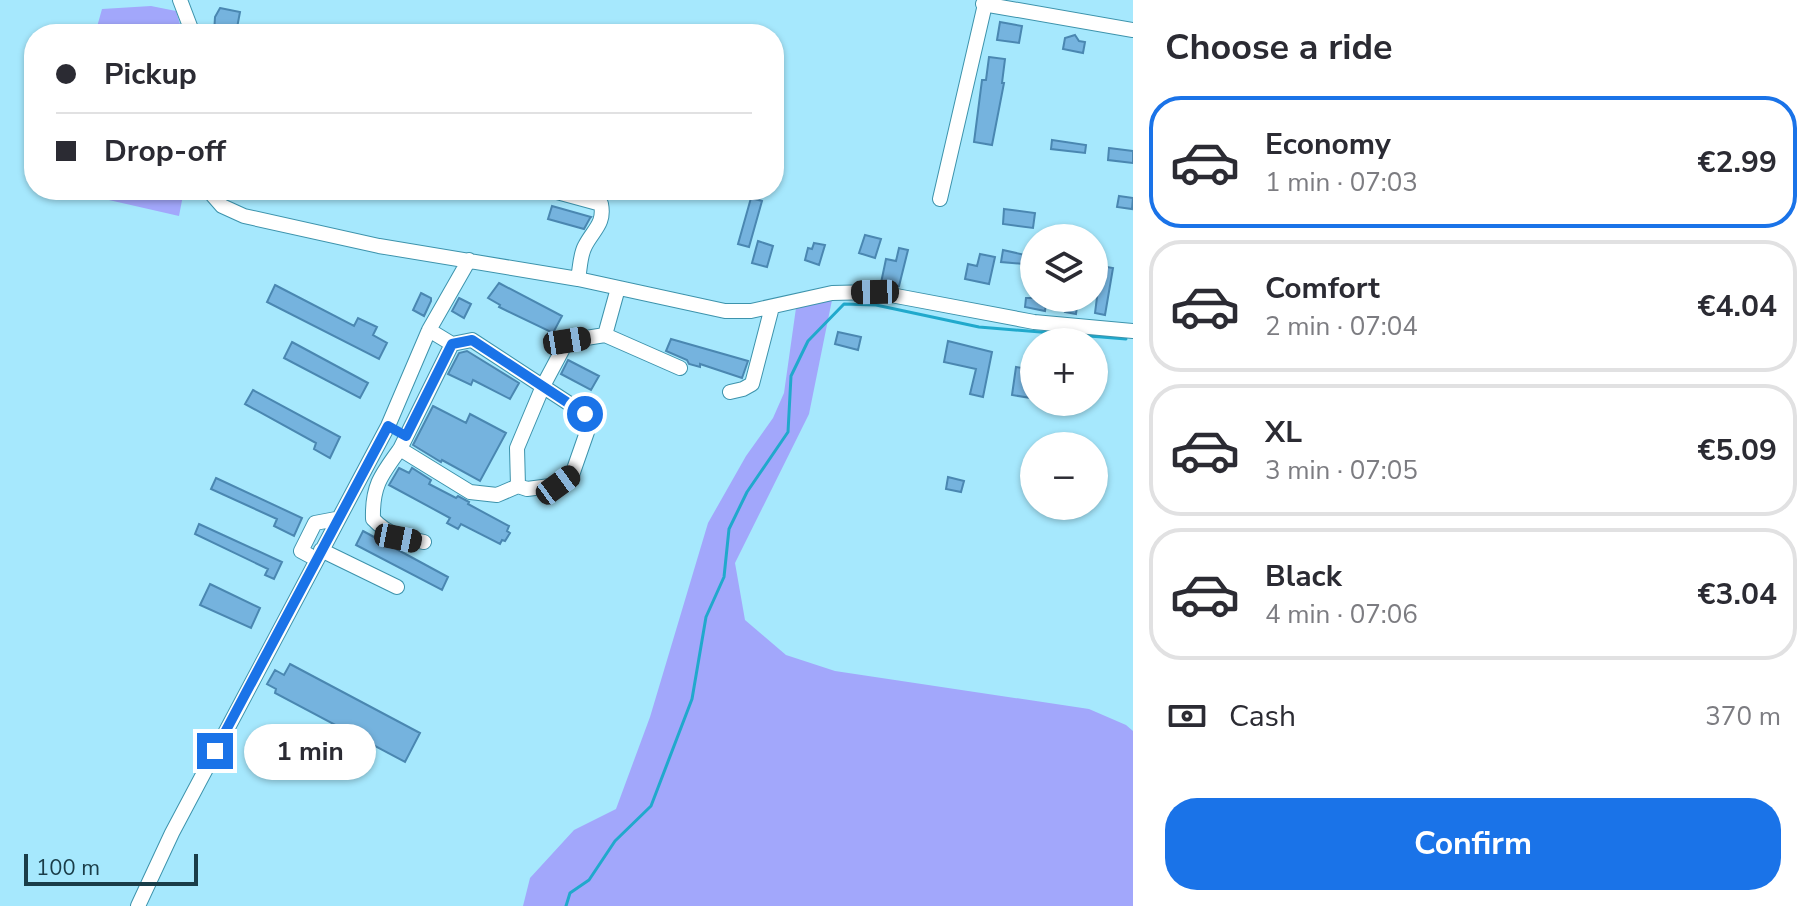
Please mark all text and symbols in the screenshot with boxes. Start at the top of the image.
text: Choose a ride [1165,23,1393,72]
text: Pickup [104,54,197,95]
text: Economy [1265,124,1391,165]
icon: car [1169,126,1241,198]
text: Drop-off [104,131,226,172]
text: €2.99 [1698,142,1777,183]
text: 1 min · 07:03 [1265,165,1418,200]
map controls [1020,224,1108,520]
button: layers [1020,224,1108,312]
text: Comfort [1265,268,1380,309]
icon: car [1169,270,1241,342]
car [851,280,899,304]
text: €4.04 [1698,286,1777,327]
text: 2 min · 07:04 [1265,309,1418,344]
car [541,325,593,357]
button: + [1020,328,1108,416]
route start [567,396,603,432]
text: XL [1265,412,1302,453]
icon: car [1169,414,1241,486]
text: €5.09 [1698,430,1777,471]
button: − [1020,432,1108,520]
text: 3 min · 07:05 [1265,453,1418,488]
car [532,461,584,509]
car [372,522,424,554]
text: Black [1265,556,1342,597]
icon: car [1169,558,1241,630]
text: €3.04 [1698,574,1777,615]
text: 4 min · 07:06 [1265,597,1418,632]
icon: cash [1165,694,1209,738]
text: Cash [1229,696,1296,737]
text: 370 m [1705,699,1781,734]
callout: 1 min [243,723,375,779]
route end [197,733,233,769]
text: 1 min [276,734,344,769]
button: Confirm [1165,798,1781,890]
scale bar [24,850,198,886]
text: 100 m [36,853,100,883]

